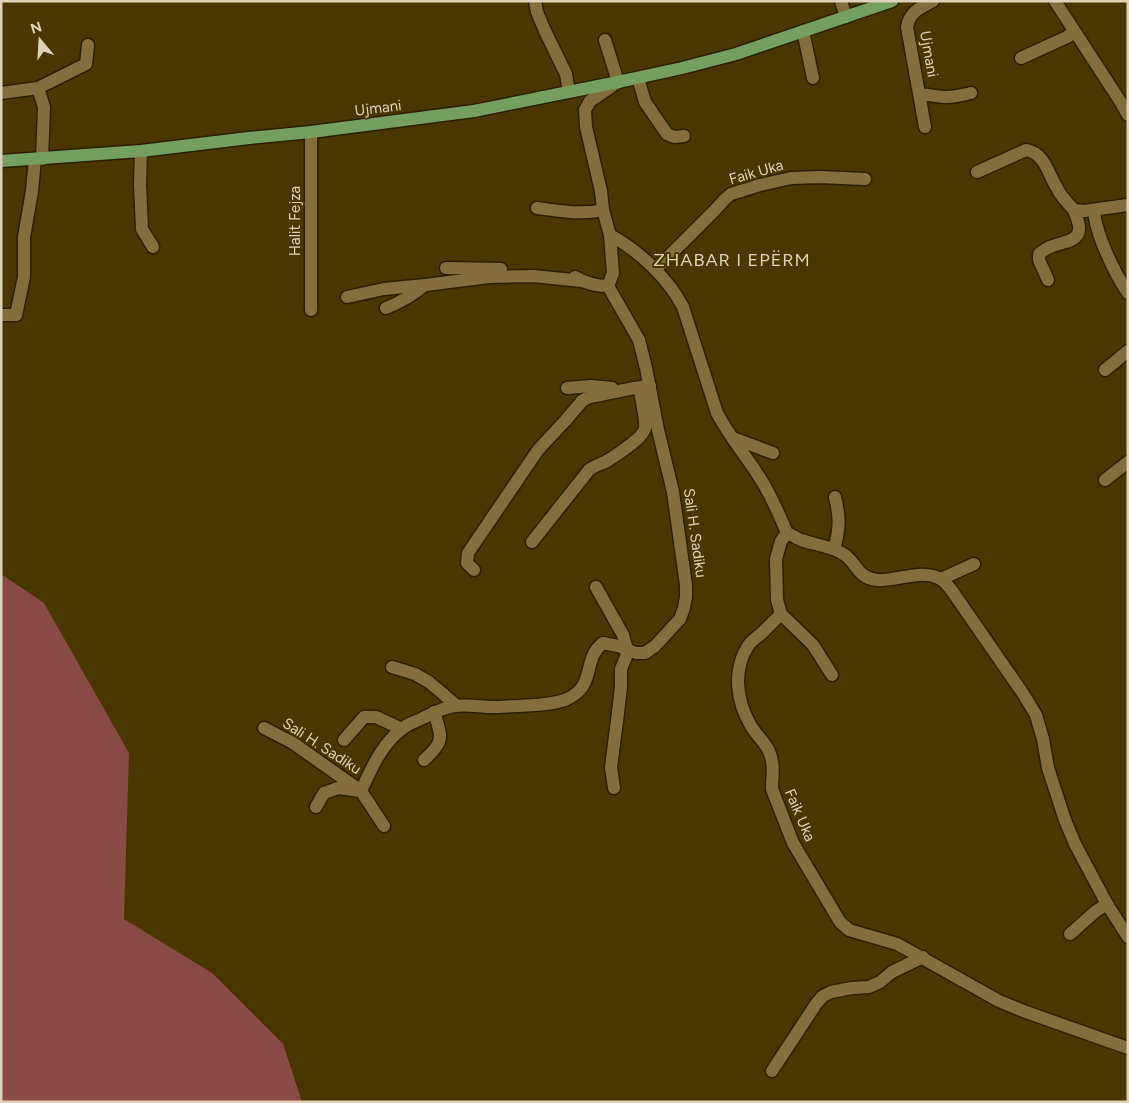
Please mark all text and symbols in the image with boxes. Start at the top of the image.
north arrow [15,15,65,65]
text: N [28,18,44,38]
street label: Ujmani [916,29,942,79]
street label: Ujmani [354,96,402,120]
street label: Faik Uka [727,156,785,188]
street label: Halit Fejza [286,186,304,256]
district label: ZHABAR I EPËRM [653,249,811,271]
street label: Sali H. Sadiku [680,487,710,579]
street label: Sali H. Sadiku [279,714,365,778]
street label: Faik Uka [781,786,819,844]

